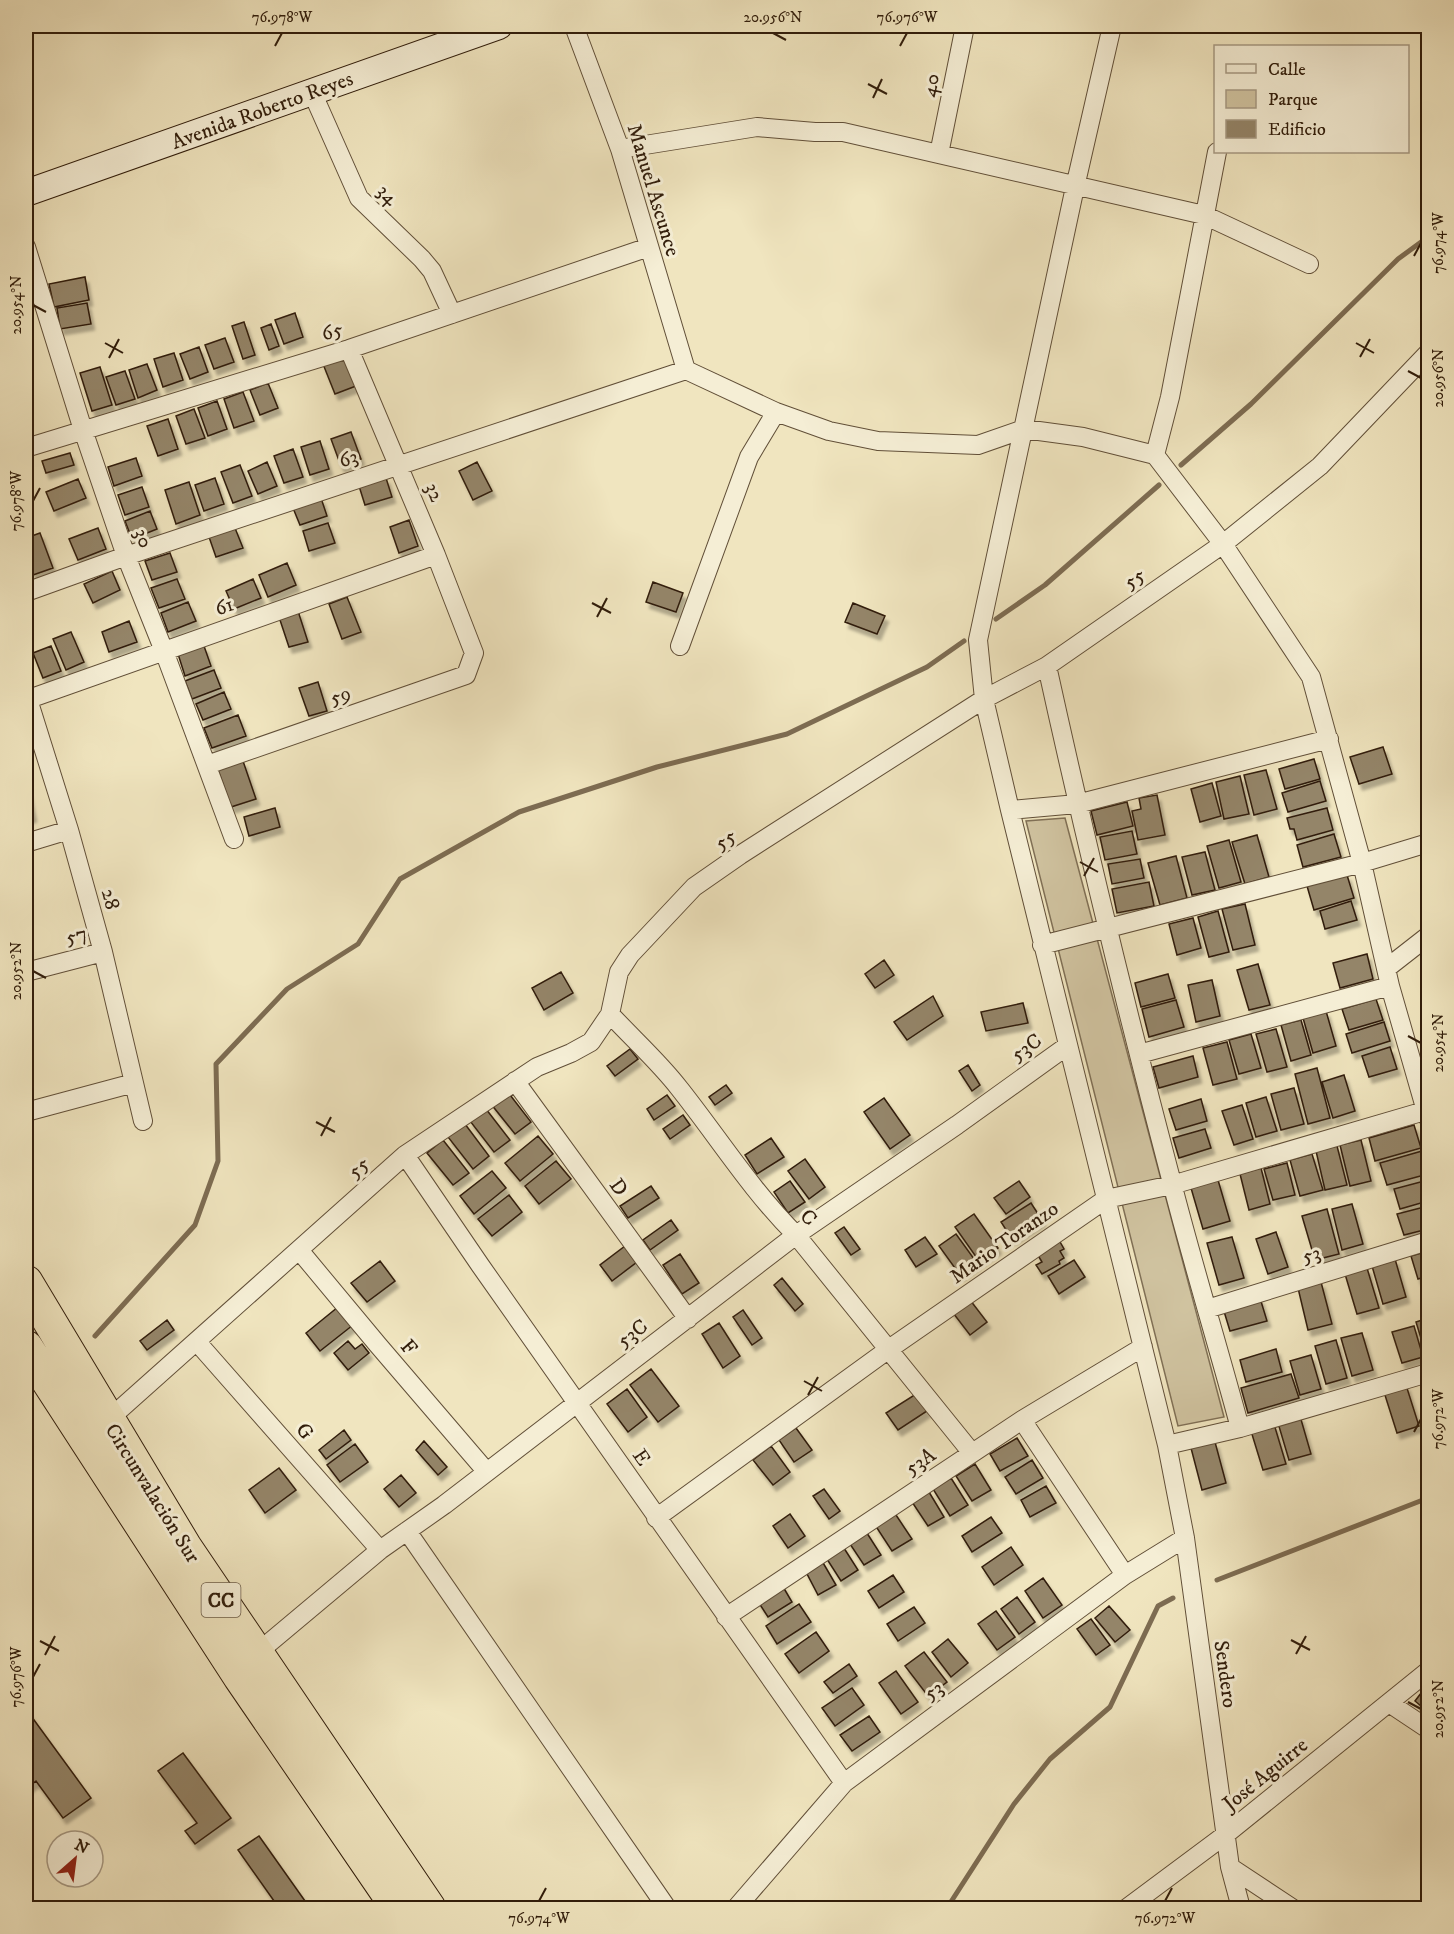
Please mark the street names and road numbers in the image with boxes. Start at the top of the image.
street label: Avenida Roberto Reyes [168,66,357,156]
street label: 40 [916,71,946,99]
street label: Manuel Ascunce [621,121,686,260]
street label: 34 [371,178,404,212]
street label: 65 [318,316,346,348]
street label: 63 [335,444,361,474]
street label: 32 [419,479,450,506]
street label: 30 [128,525,159,552]
street label: 55 [1119,562,1151,595]
street label: 61 [211,592,238,622]
street label: 59 [326,680,354,712]
street label: 55 [710,823,741,856]
street label: 28 [95,886,125,913]
street label: 57 [63,921,90,951]
street label: 53C [1006,1028,1047,1068]
street label: 55 [342,1151,375,1184]
street label: D [603,1174,633,1202]
street label: Mario Toranzo [945,1196,1064,1290]
street label: C [794,1204,823,1232]
street label: 53 [1299,1240,1324,1270]
street label: 53C [612,1314,653,1354]
street label: F [394,1334,422,1361]
street label: G [290,1418,319,1446]
street label: Circunvalación Sur [99,1419,206,1568]
street label: 53A [900,1442,941,1481]
street label: E [626,1444,656,1471]
road number: CC [202,1583,240,1617]
street label: Sendero [1207,1639,1243,1710]
street label: 53 [919,1675,949,1707]
street label: José Aguirre [1216,1732,1314,1818]

